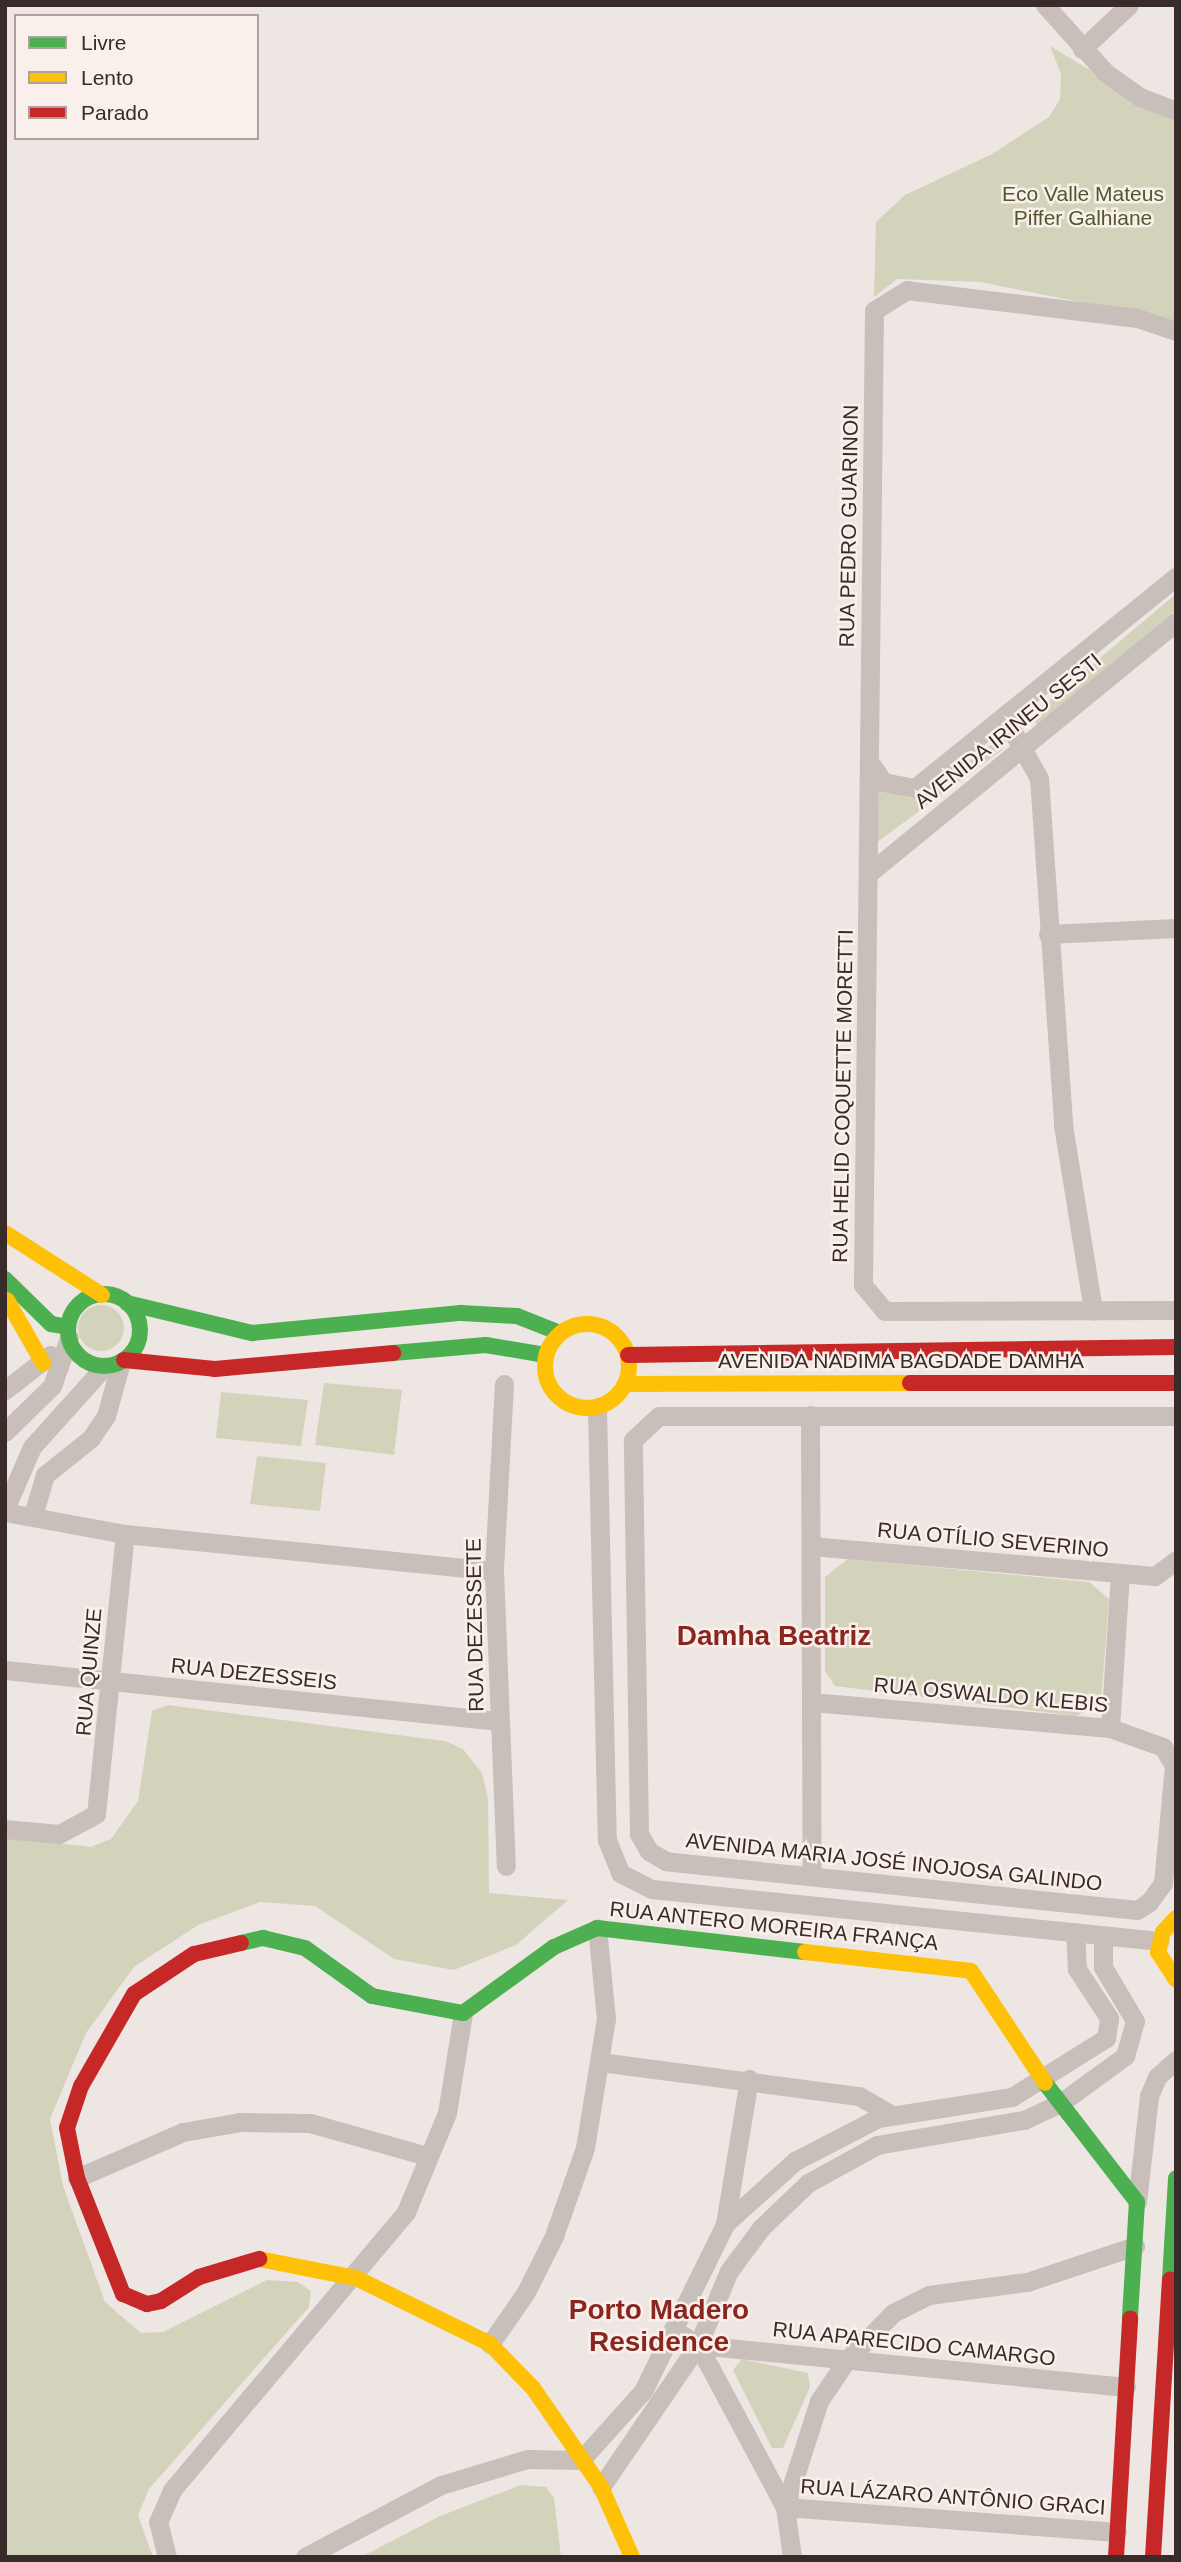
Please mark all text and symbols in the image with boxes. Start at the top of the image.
legend [14,14,259,140]
text: Livre [81,31,127,54]
text: Lento [81,66,134,89]
text: Parado [81,101,149,124]
park label: Eco Valle Mateus Piffer Galhiane [1002,181,1164,231]
street label: RUA PEDRO GUARINON [834,404,864,648]
street label: AVENIDA IRINEU SESTI [909,648,1107,814]
street label: RUA HELID COQUETTE MORETTI [827,928,859,1264]
street label: AVENIDA NADIMA BAGDADE DAMHA [717,1348,1085,1374]
street label: RUA OTÍLIO SEVERINO [876,1517,1110,1563]
street label: RUA DEZESSETE [461,1537,489,1713]
street label: RUA QUINZE [71,1606,107,1738]
district label: Damha Beatriz [677,1619,871,1653]
street label: RUA DEZESSEIS [169,1653,339,1695]
street label: RUA OSWALDO KLEBIS [872,1672,1110,1718]
street label: AVENIDA MARIA JOSÉ INOJOSA GALINDO [683,1827,1105,1897]
street label: RUA ANTERO MOREIRA FRANÇA [607,1896,941,1956]
district label: Porto Madero Residence [569,2293,749,2359]
street label: RUA APARECIDO CAMARGO [770,2316,1058,2372]
street label: RUA LÁZARO ANTÔNIO GRACI [798,2474,1108,2520]

